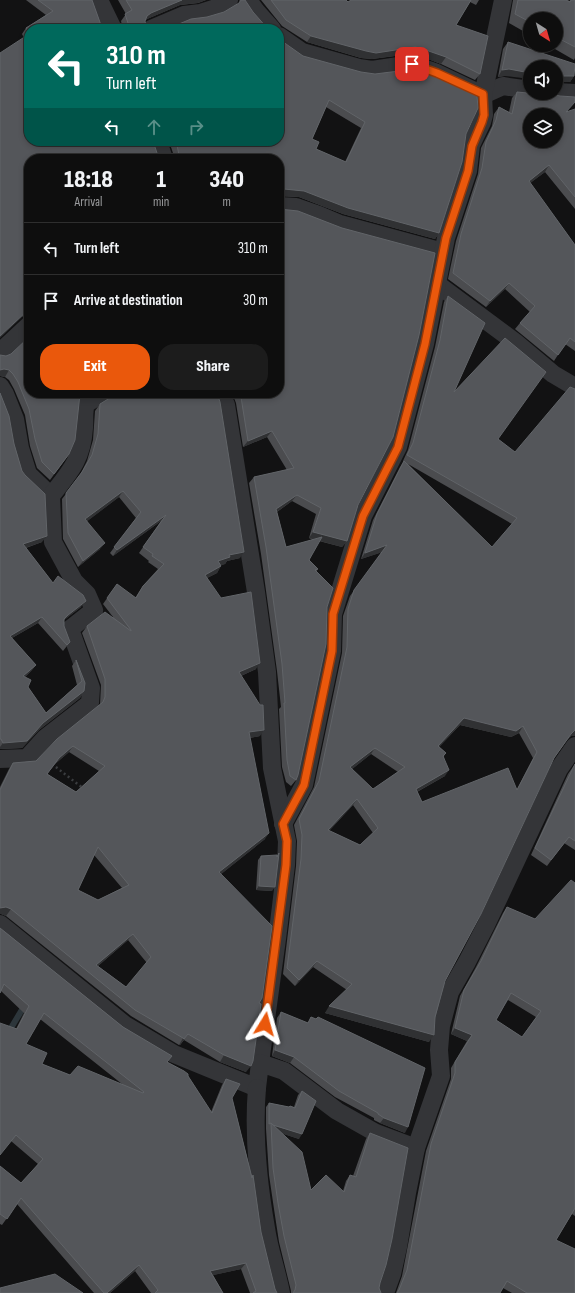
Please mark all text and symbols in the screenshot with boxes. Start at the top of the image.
north arrow [523,12,563,52]
map controls [523,12,563,148]
text: 310 m [106,39,166,72]
icon: left [40,40,92,92]
pin [395,47,429,81]
icon: arrive [401,53,423,75]
button: sound [523,60,563,100]
text: Turn left [106,73,157,94]
button: layers [523,108,563,148]
icon: left [101,116,123,138]
icon: ahead [143,116,165,138]
icon: right [185,116,207,138]
text: 18:18 [64,165,113,194]
text: 1 [156,165,166,194]
text: 340 [209,165,244,194]
text: Arrival [75,194,102,210]
text: min [153,194,169,210]
text: m [222,194,231,210]
icon: left [40,238,62,260]
text: Turn left [74,239,119,258]
text: 310 m [238,239,268,258]
icon: arrive [40,290,62,312]
text: Arrive at destination [74,291,183,310]
text: 30 m [243,291,268,310]
button: Exit [40,344,150,390]
button: Share [158,344,268,390]
position arrow [244,1003,286,1045]

